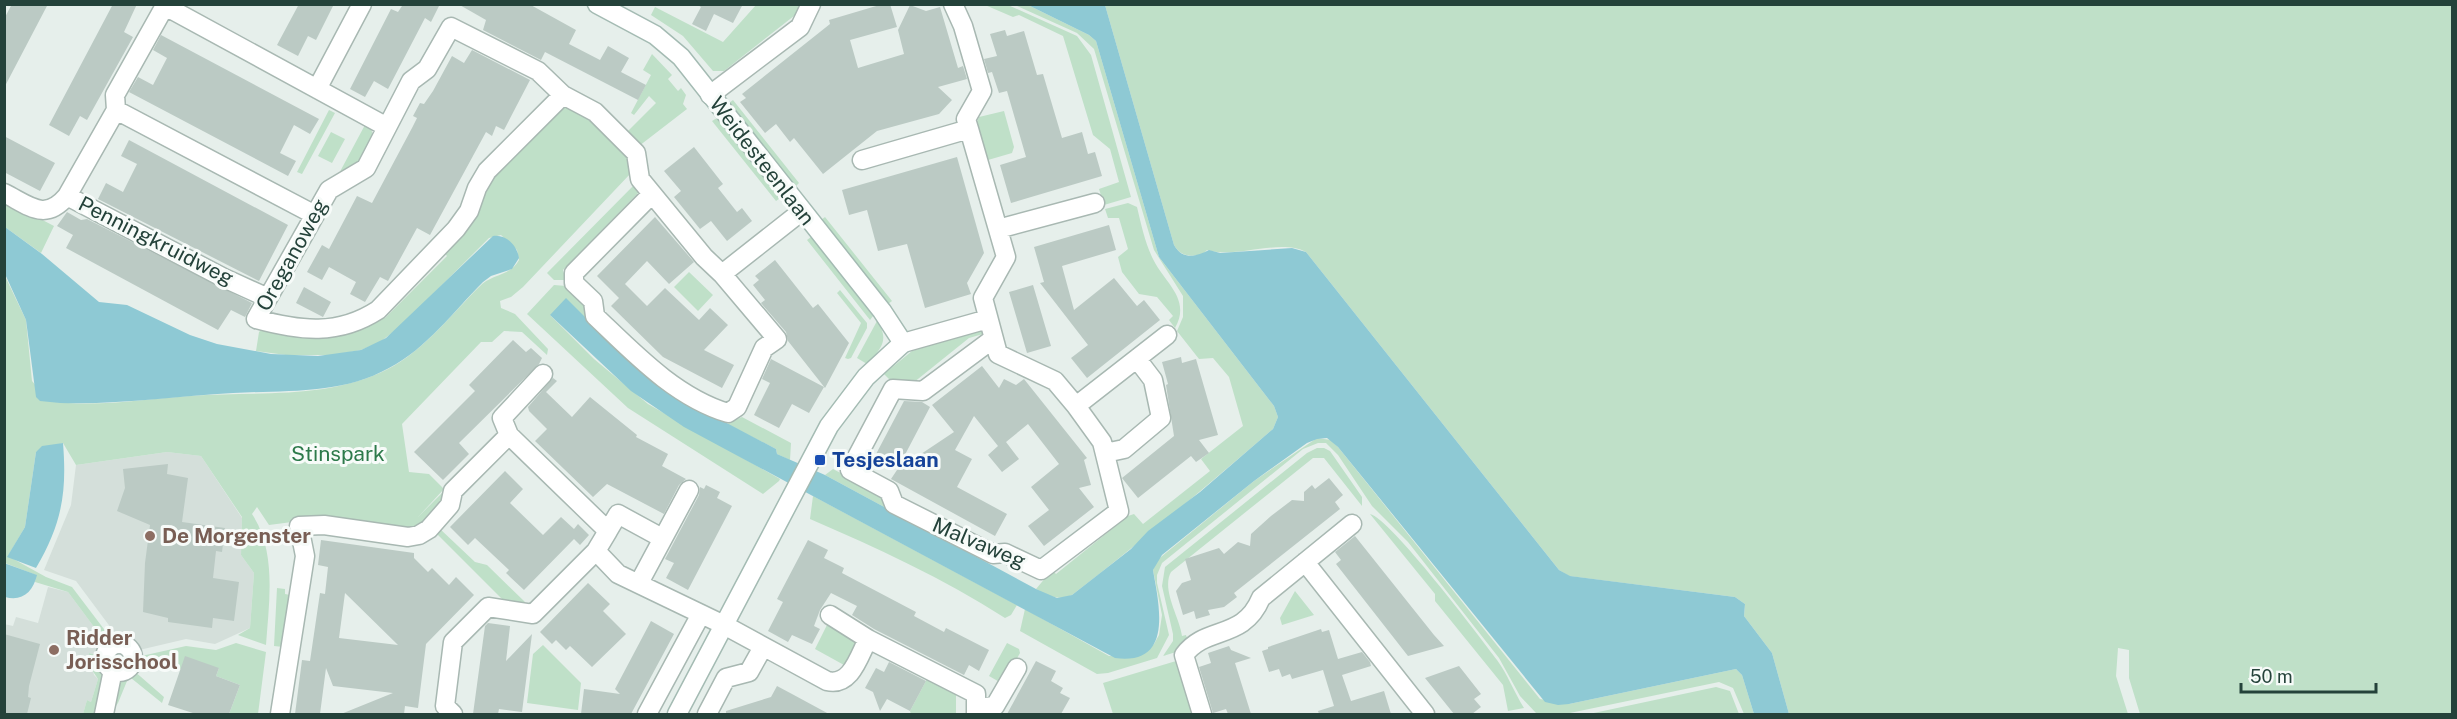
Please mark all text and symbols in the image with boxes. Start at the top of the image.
street label: Weidesteenlaan [704,91,820,230]
street label: Penningkruidweg [74,191,238,291]
street label: Oreganoweg [250,194,333,315]
park label: Stinspark [291,441,385,466]
place label: Tesjeslaan [832,447,939,472]
marker: Tesjeslaan [813,453,827,467]
street label: Malvaweg [929,512,1030,573]
place label: De Morgenster [162,523,311,548]
marker: De Morgenster [143,529,157,543]
place label: Ridder Jorisschool [66,625,178,674]
marker: Ridder Jorisschool [47,643,61,657]
scale bar [2241,656,2376,694]
text: 50 m [2250,666,2293,687]

